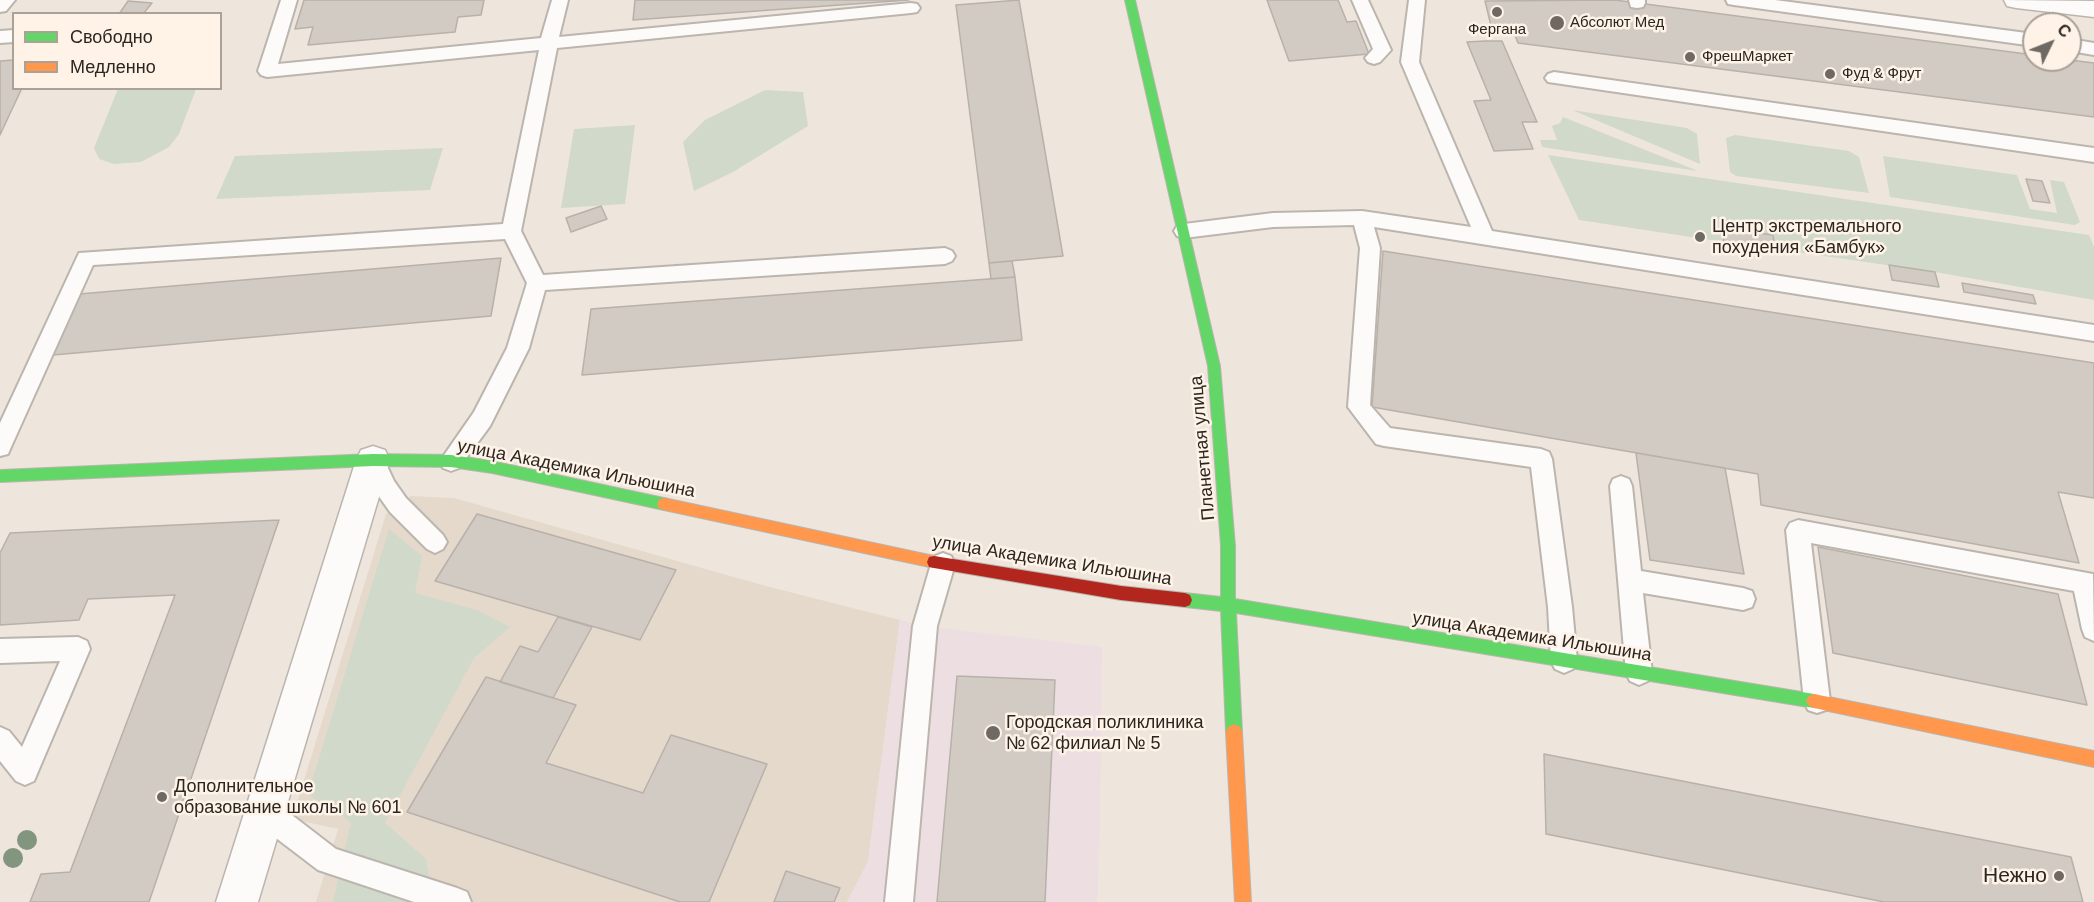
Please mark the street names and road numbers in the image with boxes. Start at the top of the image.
street label: Планетная улица [1186,375,1220,521]
street label: улица Академика Ильюшина [455,435,697,503]
street label: улица Академика Ильюшина [931,531,1173,591]
street label: улица Академика Ильюшина [1411,607,1653,667]

